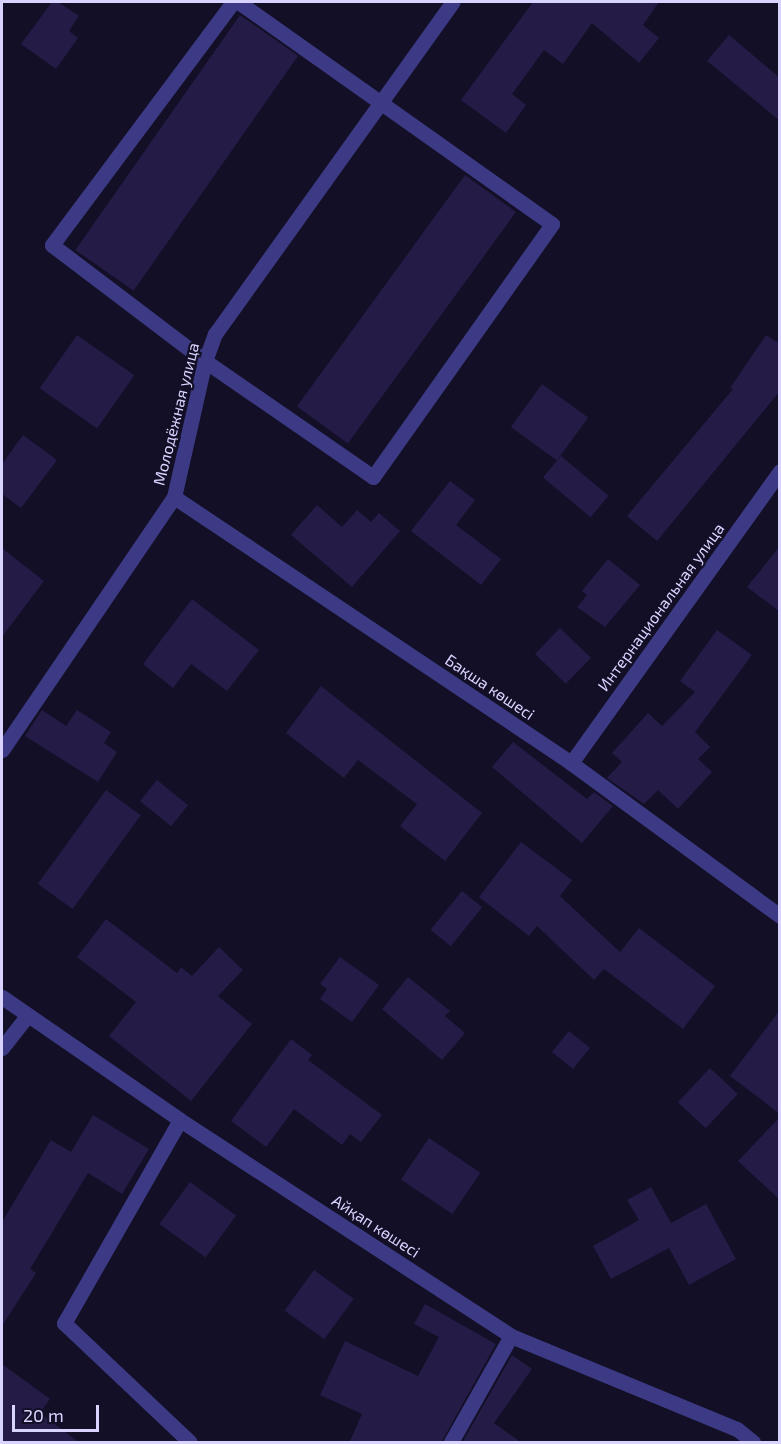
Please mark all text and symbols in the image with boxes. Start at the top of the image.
street label: Молодёжная улица [149,341,203,487]
street label: Интернациональная улица [594,519,728,695]
street label: Бақша көшесі [442,650,538,724]
street label: Айқап көшесі [328,1190,424,1262]
scale bar [15,1393,102,1431]
text: 20 m [23,1404,64,1426]

